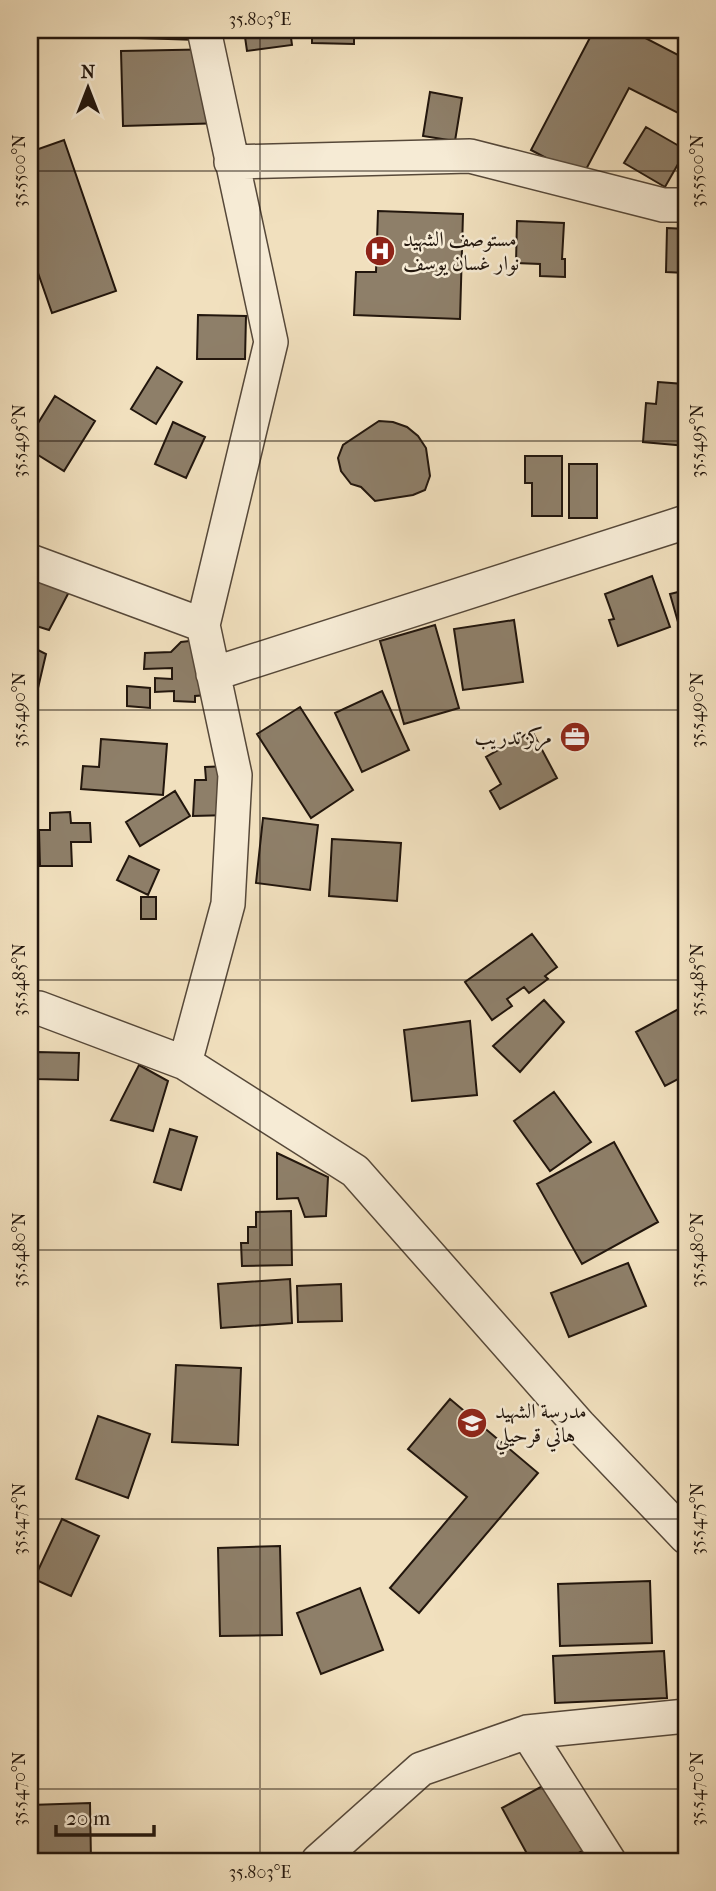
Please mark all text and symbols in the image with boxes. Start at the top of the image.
text: 35.803°E [229,9,291,30]
north arrow [52,52,122,122]
text: N [81,61,96,83]
text: 35.5500°N [9,134,30,208]
text: 35.5500°N [687,134,708,208]
place label: مستوصف الشهيد نوار غسان يوسف [403,227,519,276]
hospital icon: مستوصف الشهيد نوار غسان يوسف [363,234,397,268]
text: 35.5495°N [9,404,30,478]
text: 35.5495°N [687,404,708,478]
text: 35.5490°N [9,672,30,748]
text: 35.5490°N [687,672,708,748]
office icon: مركز تدريب [558,720,592,754]
place label: مركز تدريب [475,725,552,752]
text: 35.5485°N [9,943,30,1017]
text: 35.5485°N [687,943,708,1017]
text: 35.5480°N [9,1212,30,1288]
text: 35.5480°N [687,1212,708,1288]
place label: مدرسة الشهيد هاني قرحيلي [495,1399,587,1455]
school or university icon: مدرسة الشهيد هاني قرحيلي [455,1406,489,1440]
text: 35.5475°N [9,1482,30,1555]
text: 35.5475°N [687,1482,708,1555]
text: 35.5470°N [9,1751,30,1826]
text: 35.5470°N [687,1751,708,1826]
scale bar [56,1793,154,1837]
text: 20 m [66,1806,111,1830]
text: 35.803°E [229,1862,291,1883]

